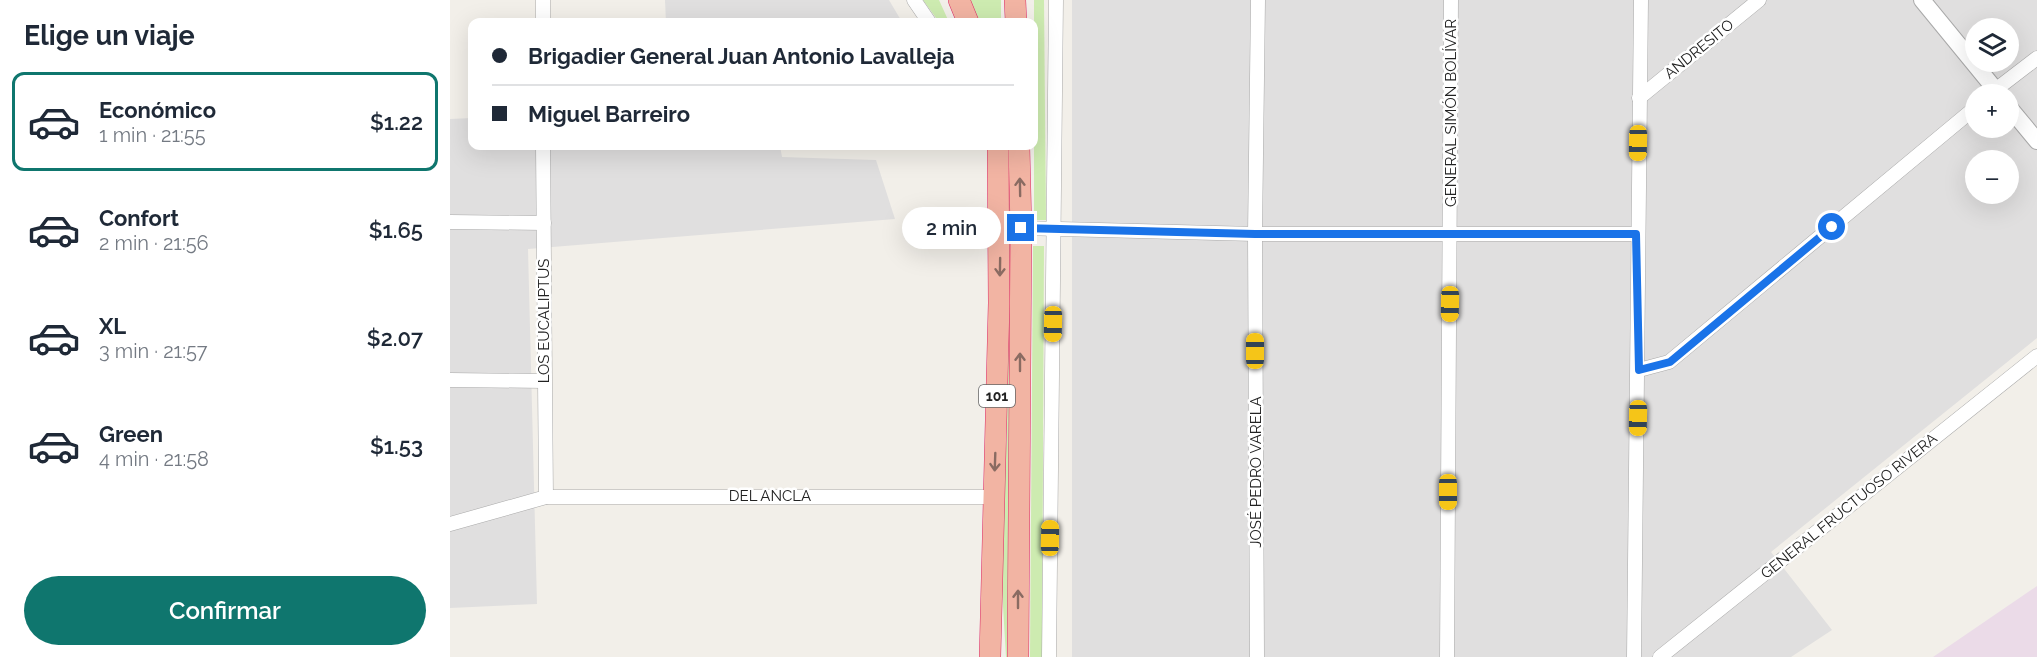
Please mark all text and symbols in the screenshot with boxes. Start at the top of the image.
street label: ANDRESITO [1661,16,1737,82]
map controls [1965,18,2019,204]
button: layers [1965,18,2019,72]
street label: GENERAL SIMÓN BOLÍVAR [1442,19,1460,207]
text: Elige un viaje [24,20,195,51]
text: Brigadier General Juan Antonio Lavalleja [528,43,955,69]
button: + [1965,84,2019,138]
icon: car [27,95,81,149]
text: Económico [99,97,216,123]
text: Miguel Barreiro [528,101,690,127]
text: $1.22 [370,109,423,135]
text: 1 min · 21:55 [99,123,206,147]
car [1629,125,1647,161]
button: − [1965,150,2019,204]
one-way arrow [1014,177,1026,197]
icon: car [27,203,81,257]
text: Confort [99,205,179,231]
callout: 2 min [901,207,1000,249]
route start [1818,213,1845,240]
route end [1007,214,1034,241]
text: 2 min [926,216,977,240]
text: $1.65 [369,217,423,243]
text: 2 min · 21:56 [99,231,209,255]
one-way arrow [994,257,1006,277]
street label: LOS EUCALIPTUS [535,259,553,383]
car [1441,286,1459,322]
car [1044,306,1062,342]
icon: car [27,311,81,365]
text: XL [99,313,126,339]
text: $2.07 [367,325,423,351]
car [1246,333,1264,369]
text: 3 min · 21:57 [99,339,207,363]
one-way arrow [1014,352,1026,372]
road number: 101 [979,385,1015,407]
street label: JOSÉ PEDRO VARELA [1247,396,1265,548]
car [1629,400,1647,436]
icon: car [27,419,81,473]
text: Green [99,421,163,447]
street label: GENERAL FRUCTUOSO RIVERA [1757,429,1941,583]
text: $1.53 [370,433,423,459]
text: 4 min · 21:58 [99,447,209,471]
one-way arrow [989,452,1001,472]
car [1439,474,1457,510]
street label: DEL ANCLA [729,487,811,505]
car [1041,520,1059,556]
button: Confirmar [24,576,426,645]
one-way arrow [1012,589,1024,609]

